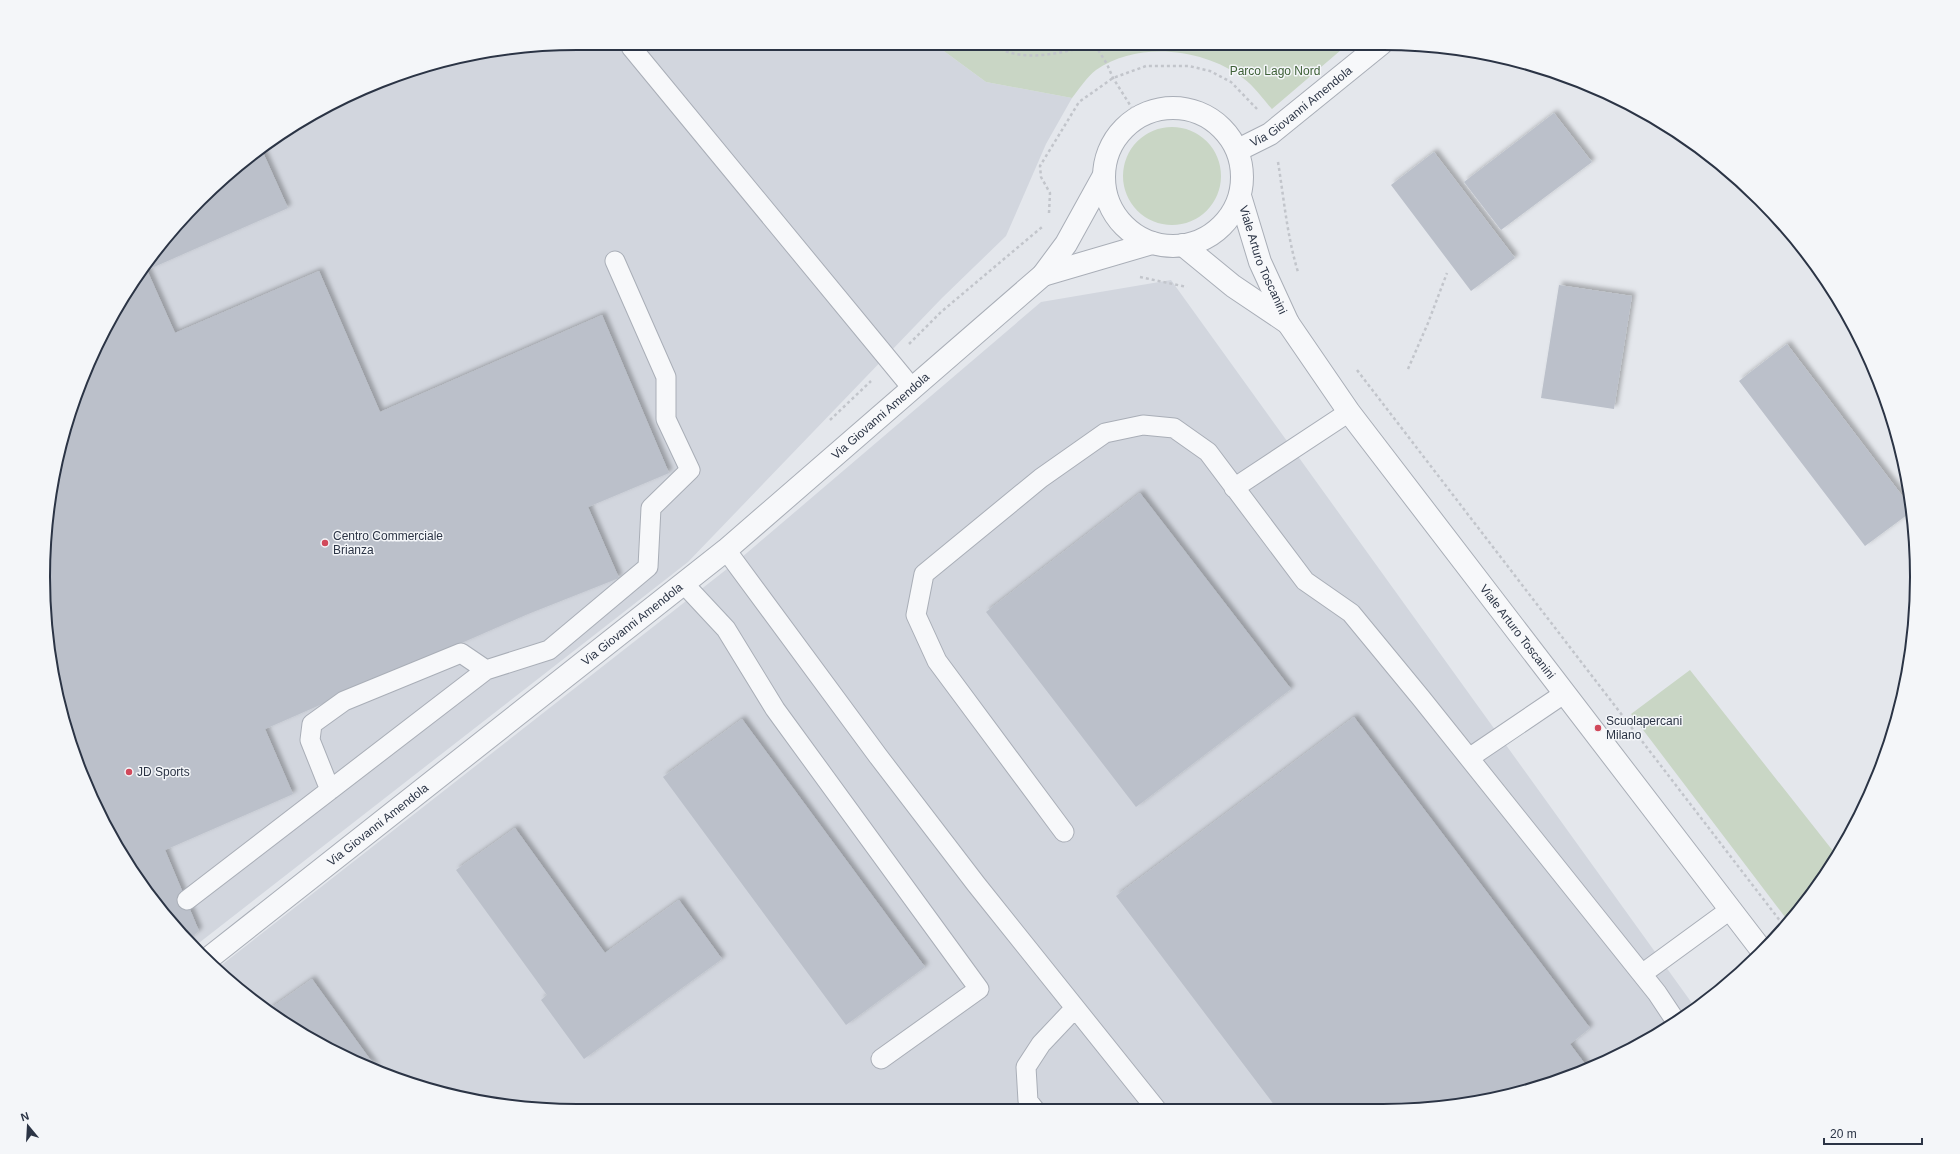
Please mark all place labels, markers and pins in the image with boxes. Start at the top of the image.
place label: Centro Commerciale Brianza [333,529,443,557]
marker: Centro Commerciale Brianza [320,538,330,548]
place label: Scuolapercani Milano [1606,714,1682,742]
marker: Scuolapercani Milano [1593,723,1603,733]
place label: JD Sports [137,765,190,779]
marker: JD Sports [124,767,134,777]

